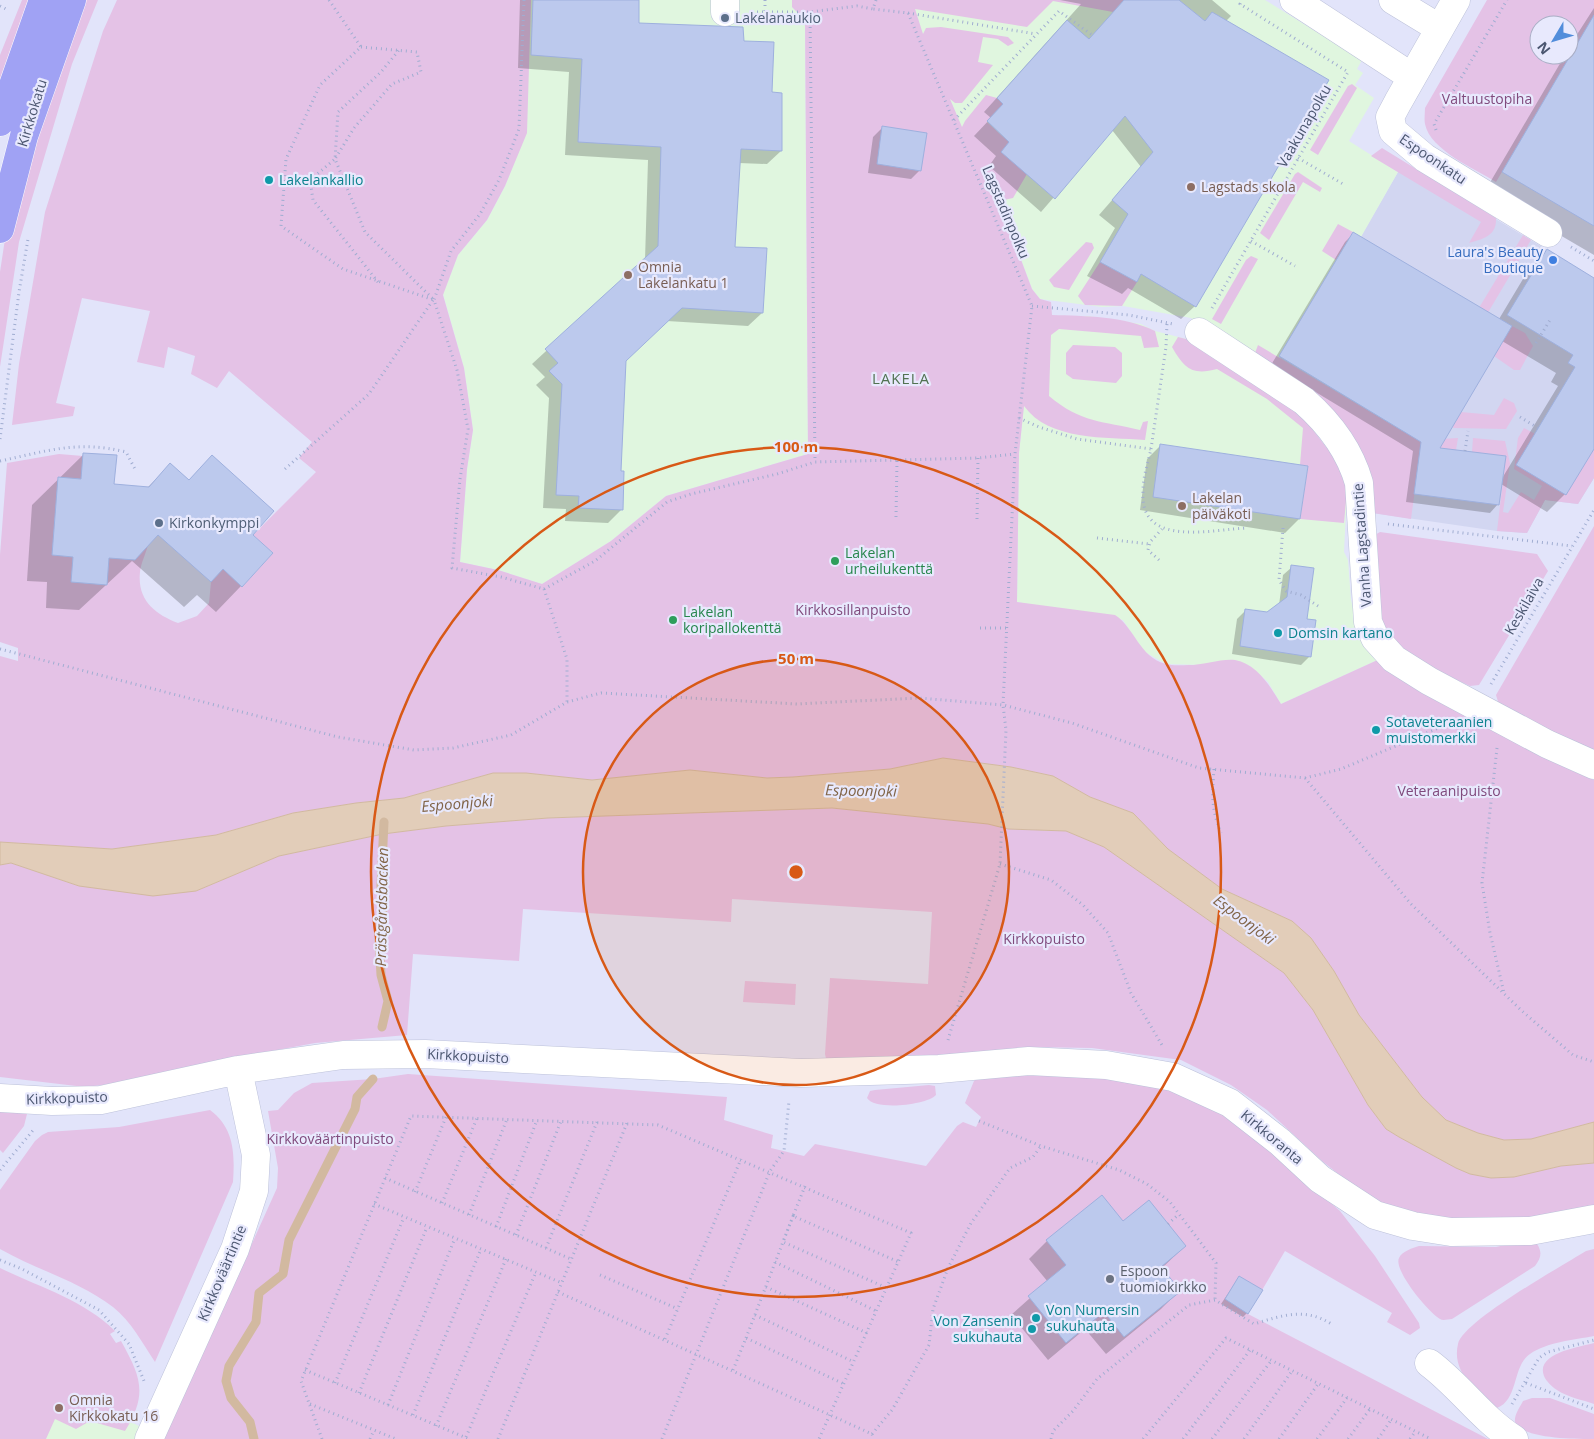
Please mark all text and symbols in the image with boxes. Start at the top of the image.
place label: Lakelanaukio [735,8,821,27]
marker: Lakelanaukio [719,12,731,24]
north arrow [1529,15,1579,65]
text: N [1532,38,1554,59]
street label: Kirkkokatu [12,77,51,149]
street label: Vaakunapolku [1272,81,1335,171]
park label: Valtuustopiha [1442,89,1532,108]
street label: Espoonkatu [1396,129,1471,188]
street label: Lagstadinpolku [978,162,1035,261]
place label: Lakelankallio [279,170,363,189]
marker: Lakelankallio [263,174,275,186]
place label: Lagstads skola [1201,177,1296,196]
marker: Lagstads skola [1185,181,1197,193]
place label: Laura's Beauty Boutique [1447,242,1544,277]
marker: Laura's Beauty Boutique [1547,254,1559,266]
place label: Omnia Lakelankatu 1 [638,257,729,292]
marker: Omnia Lakelankatu 1 [622,269,634,281]
district label: LAKELA [872,368,930,388]
text: 100 m [774,436,818,456]
street label: Vanha Lagstadintie [1348,482,1375,608]
place label: Lakelan päiväkoti [1192,488,1251,523]
marker: Lakelan päiväkoti [1176,500,1188,512]
place label: Kirkonkymppi [169,513,259,532]
marker: Kirkonkymppi [153,517,165,529]
place label: Lakelan urheilukenttä [845,543,933,578]
marker: Lakelan urheilukenttä [829,555,841,567]
street label: Keskilaiva [1499,573,1548,638]
park label: Kirkkosillanpuisto [795,600,911,619]
place label: Lakelan koripallokenttä [683,602,781,637]
marker: Lakelan koripallokenttä [667,614,679,626]
place label: Domsin kartano [1288,623,1393,642]
marker: Domsin kartano [1272,627,1284,639]
text: 50 m [778,648,814,668]
place label: Sotaveteraanien muistomerkki [1386,712,1492,747]
marker: Sotaveteraanien muistomerkki [1370,724,1382,736]
water label: Espoonjoki [825,779,897,801]
park label: Veteraanipuisto [1397,781,1501,800]
water label: Espoonjoki [420,790,494,816]
water label: Prästgårdsbacken [370,847,392,967]
centre of rings [787,863,805,881]
water label: Espoonjoki [1210,890,1279,949]
park label: Kirkkopuisto [1003,929,1085,948]
street label: Kirkkopuisto [427,1044,509,1067]
street label: Kirkkopuisto [26,1087,108,1108]
street label: Kirkkoranta [1237,1105,1307,1168]
park label: Kirkkoväärtinpuisto [266,1129,394,1148]
street label: Kirkkoväärtintie [193,1222,250,1324]
place label: Espoon tuomiokirkko [1120,1261,1207,1296]
marker: Espoon tuomiokirkko [1104,1273,1116,1285]
place label: Von Numersin sukuhauta [1046,1300,1139,1335]
place label: Von Zansenin sukuhauta [933,1311,1022,1346]
marker: Von Numersin sukuhauta [1030,1312,1042,1324]
marker: Von Zansenin sukuhauta [1026,1323,1038,1335]
place label: Omnia Kirkkokatu 16 [69,1390,158,1425]
marker: Omnia Kirkkokatu 16 [53,1402,65,1414]

